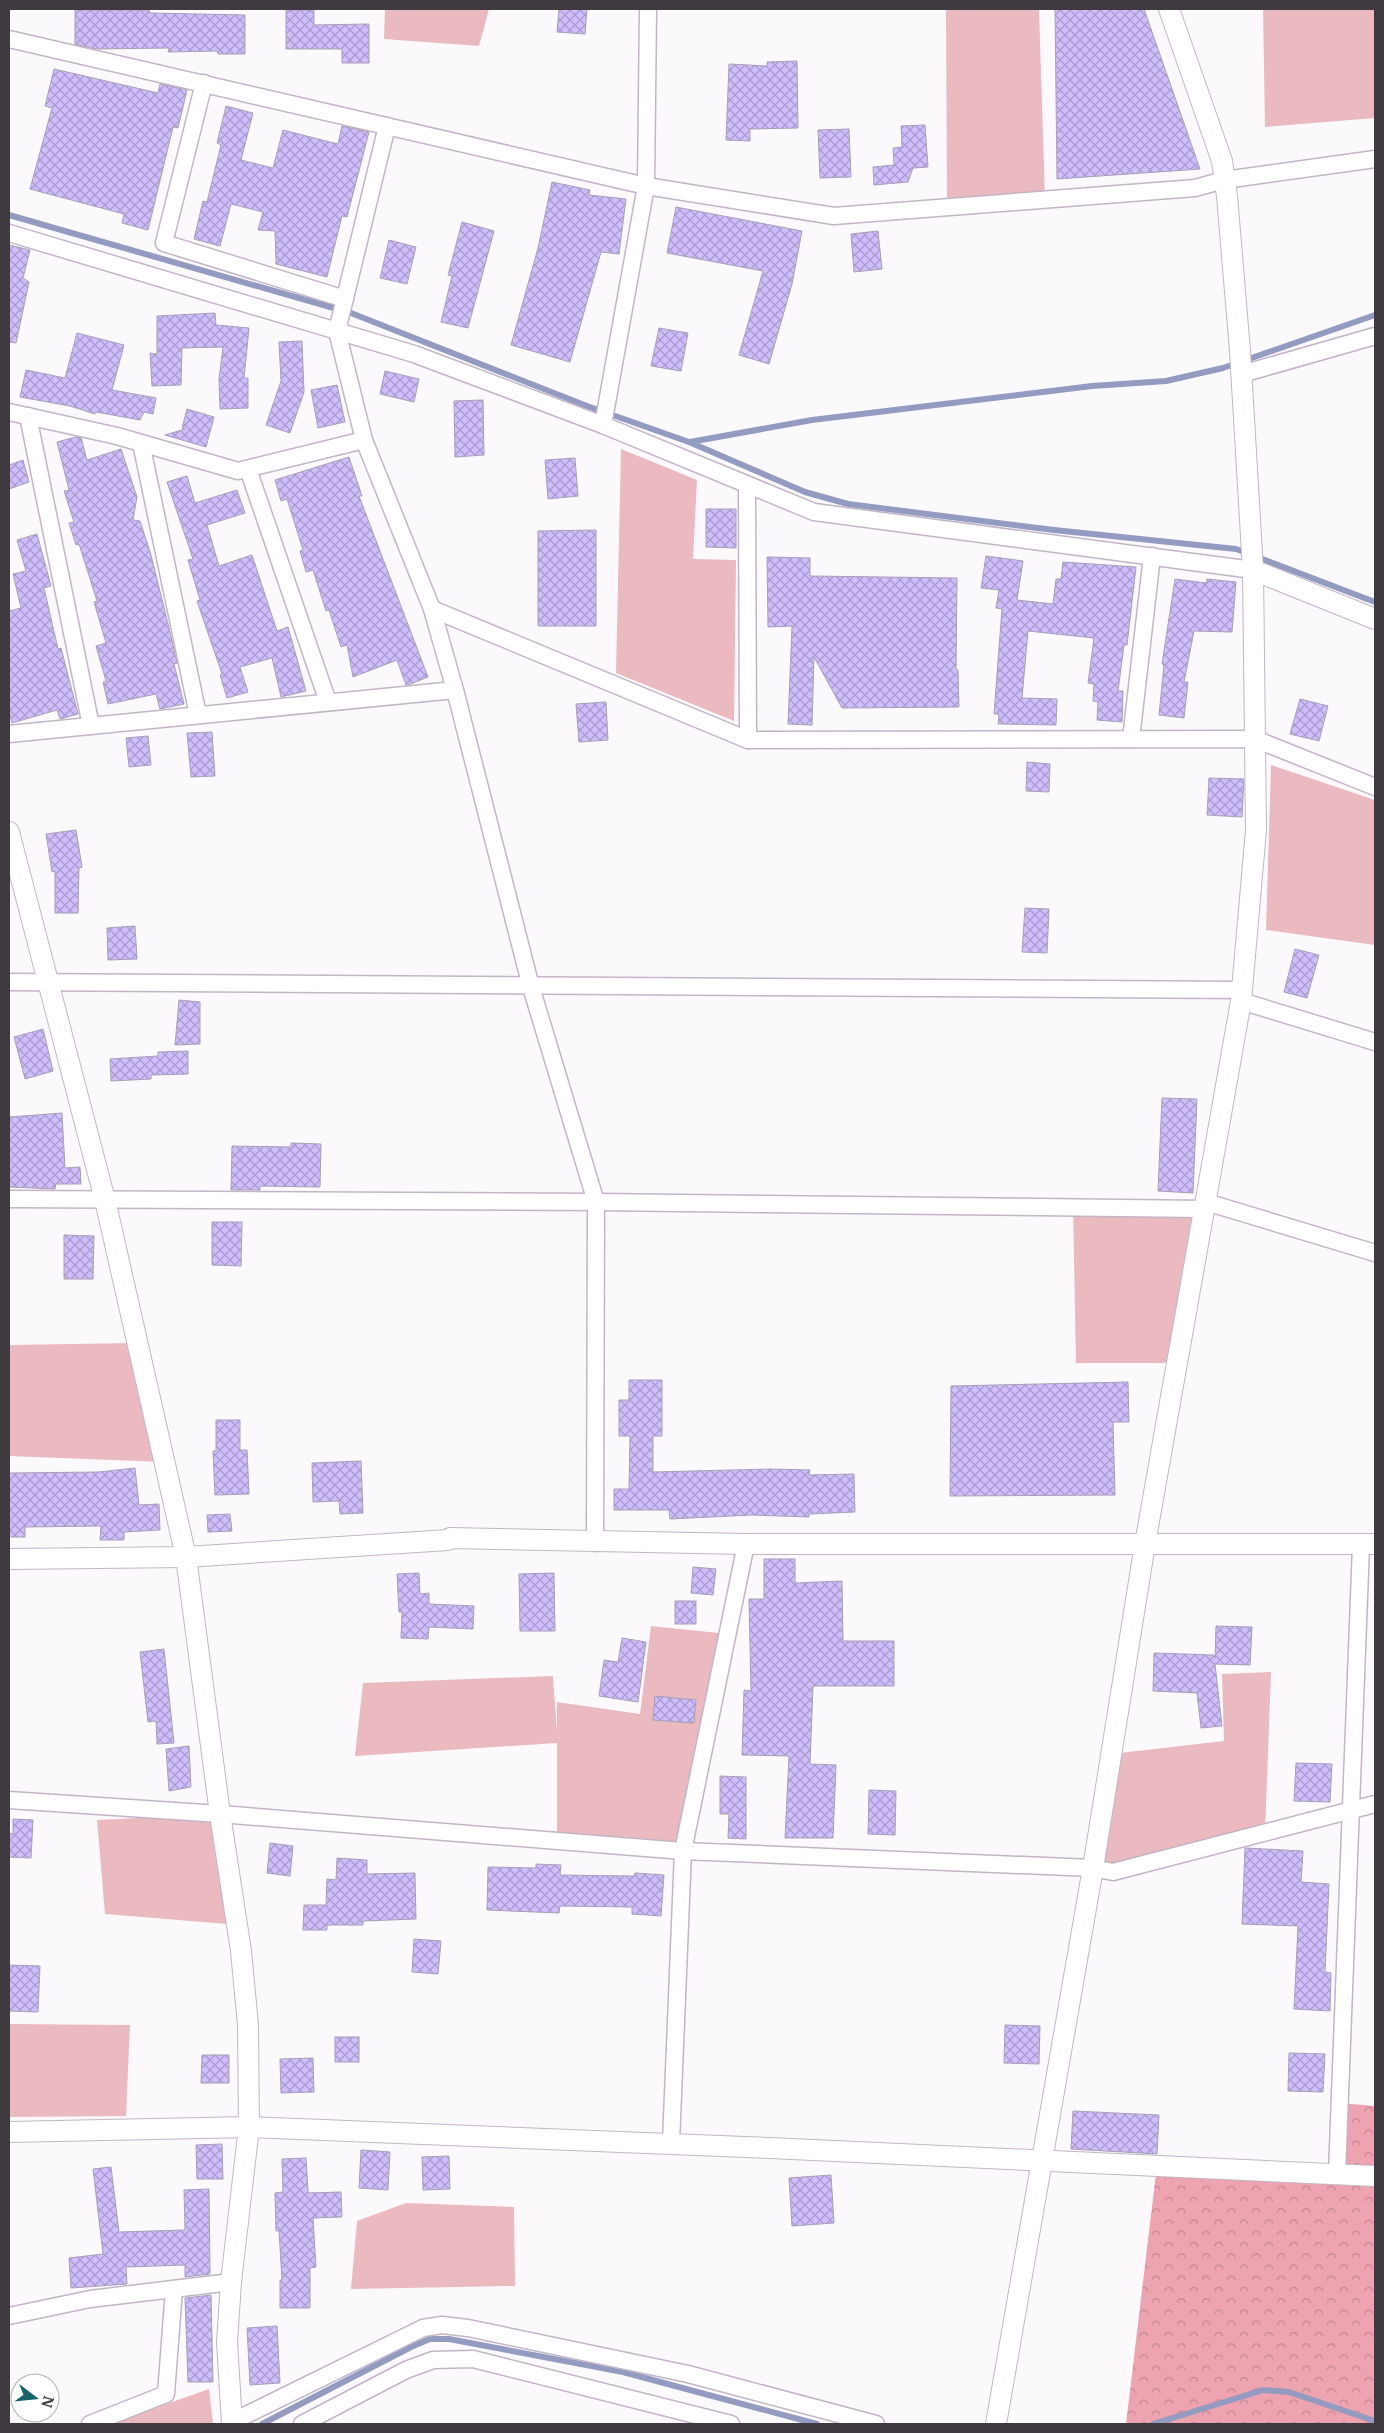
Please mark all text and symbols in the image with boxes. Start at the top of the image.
north arrow [10,2373,60,2423]
text: N [37,2394,58,2409]

